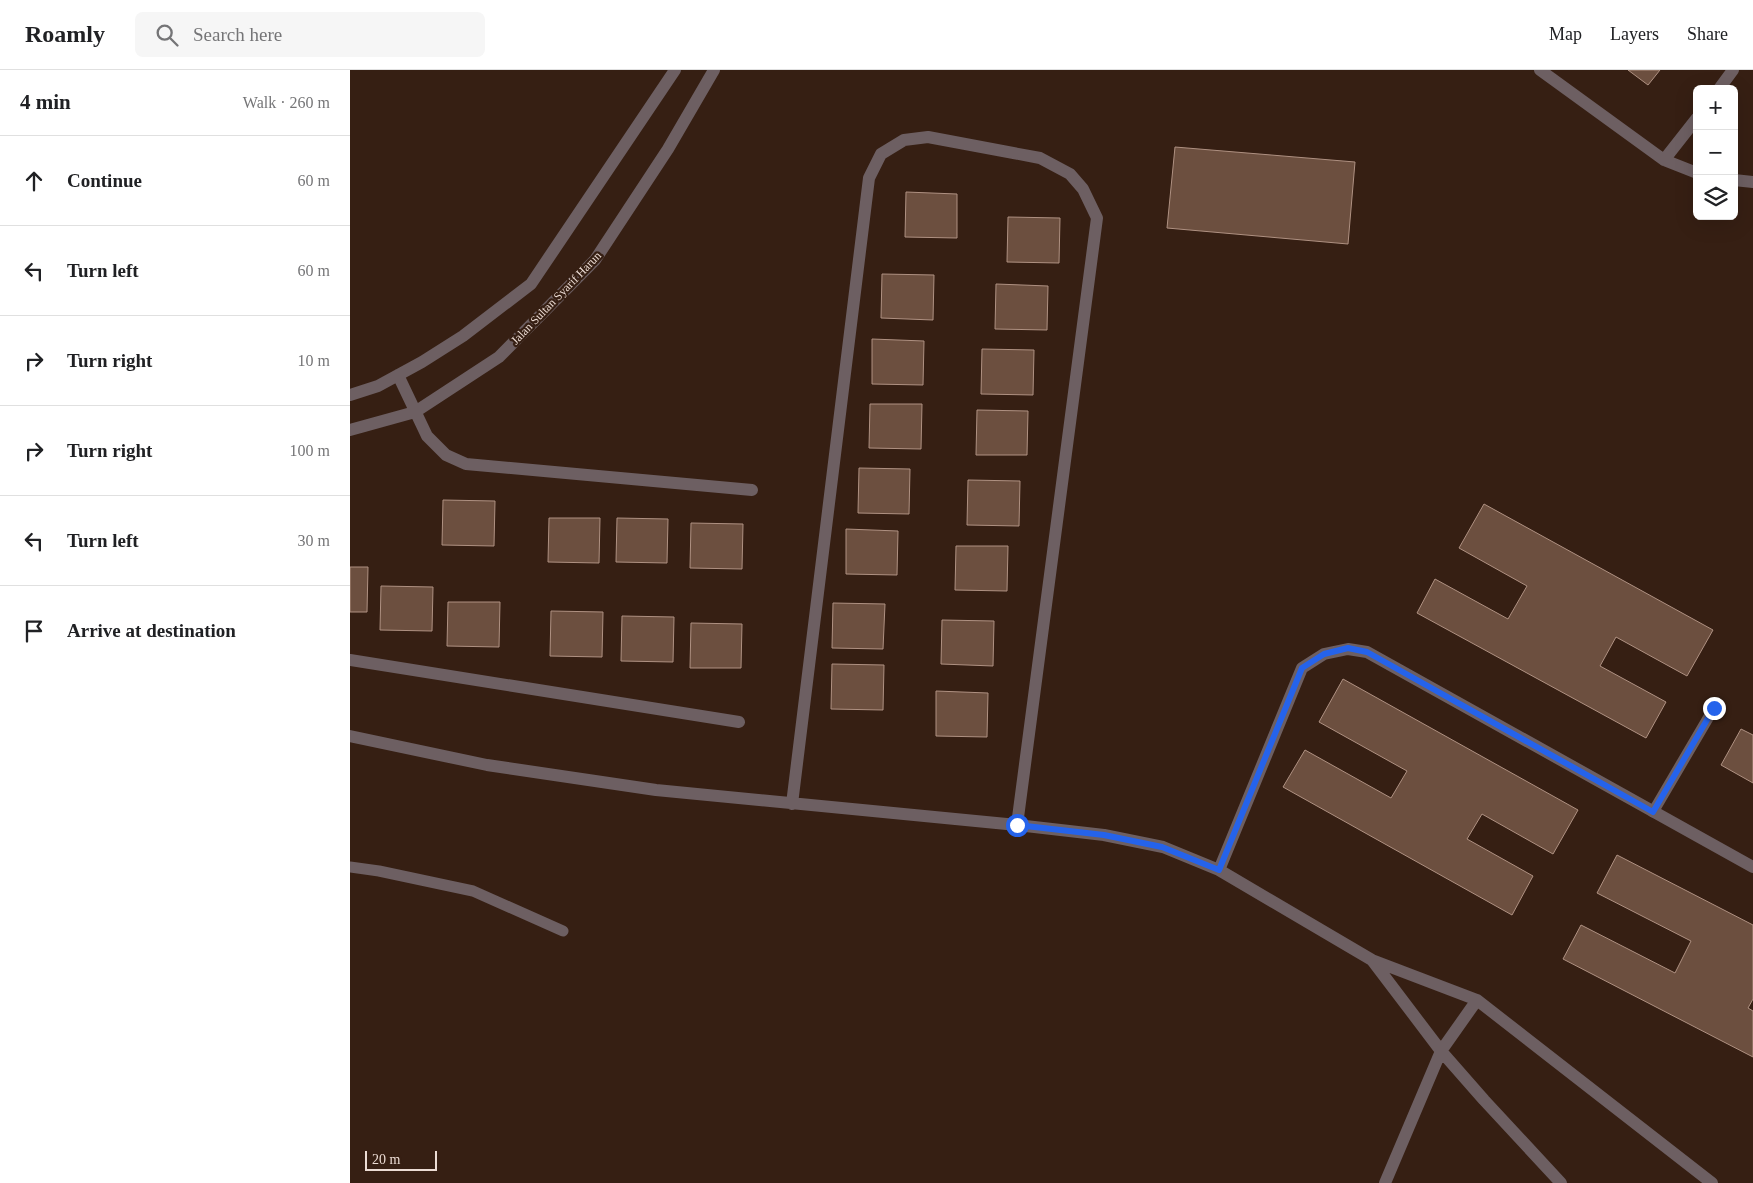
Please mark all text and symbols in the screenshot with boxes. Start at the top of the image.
search box [135,12,485,57]
text: Roamly [25,21,105,47]
icon: search [153,21,181,49]
text: Search here [193,24,282,45]
text: Map [1549,24,1582,44]
text: Layers [1610,24,1659,44]
text: Share [1687,24,1728,44]
map controls [1693,85,1738,220]
button: + [1693,85,1738,130]
text: 4 min [20,90,71,114]
text: Walk · 260 m [243,94,330,111]
button: − [1693,130,1738,175]
icon: ahead [20,167,48,195]
text: Continue [67,170,142,191]
text: 60 m [298,172,330,189]
button: layers [1693,175,1738,220]
street label: Jalan Sultan Syarif Harun [508,249,604,347]
icon: left [20,257,48,285]
text: Turn left [67,260,139,281]
text: 60 m [298,262,330,279]
icon: right [20,347,48,375]
text: Turn right [67,350,152,371]
text: 10 m [298,352,330,369]
icon: right [20,437,48,465]
text: Turn right [67,440,152,461]
text: 100 m [290,442,330,459]
icon: left [20,527,48,555]
text: Turn left [67,530,139,551]
text: 30 m [298,532,330,549]
icon: arrive [20,617,48,645]
text: Arrive at destination [67,620,236,641]
route end [1703,697,1726,720]
route start [1006,814,1029,837]
scale bar [365,1148,438,1171]
text: 20 m [372,1152,400,1167]

